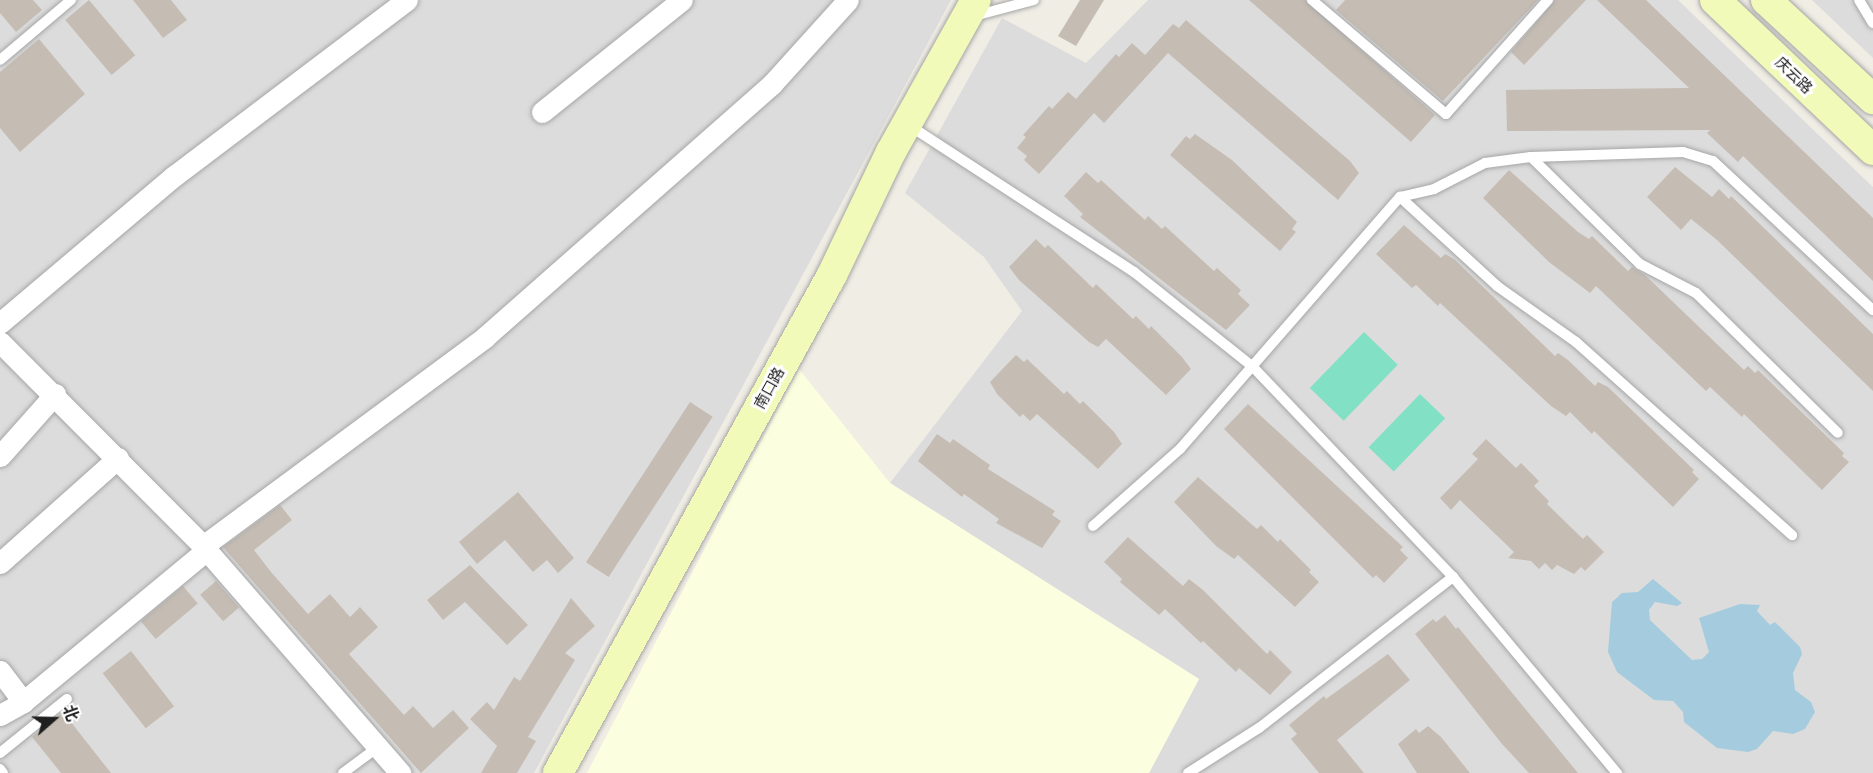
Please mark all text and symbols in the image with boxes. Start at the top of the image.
street label: 庆云路 [1772,53,1816,97]
street label: 南口路 [750,364,788,412]
north arrow [24,689,84,749]
text: 北 [58,702,84,724]

